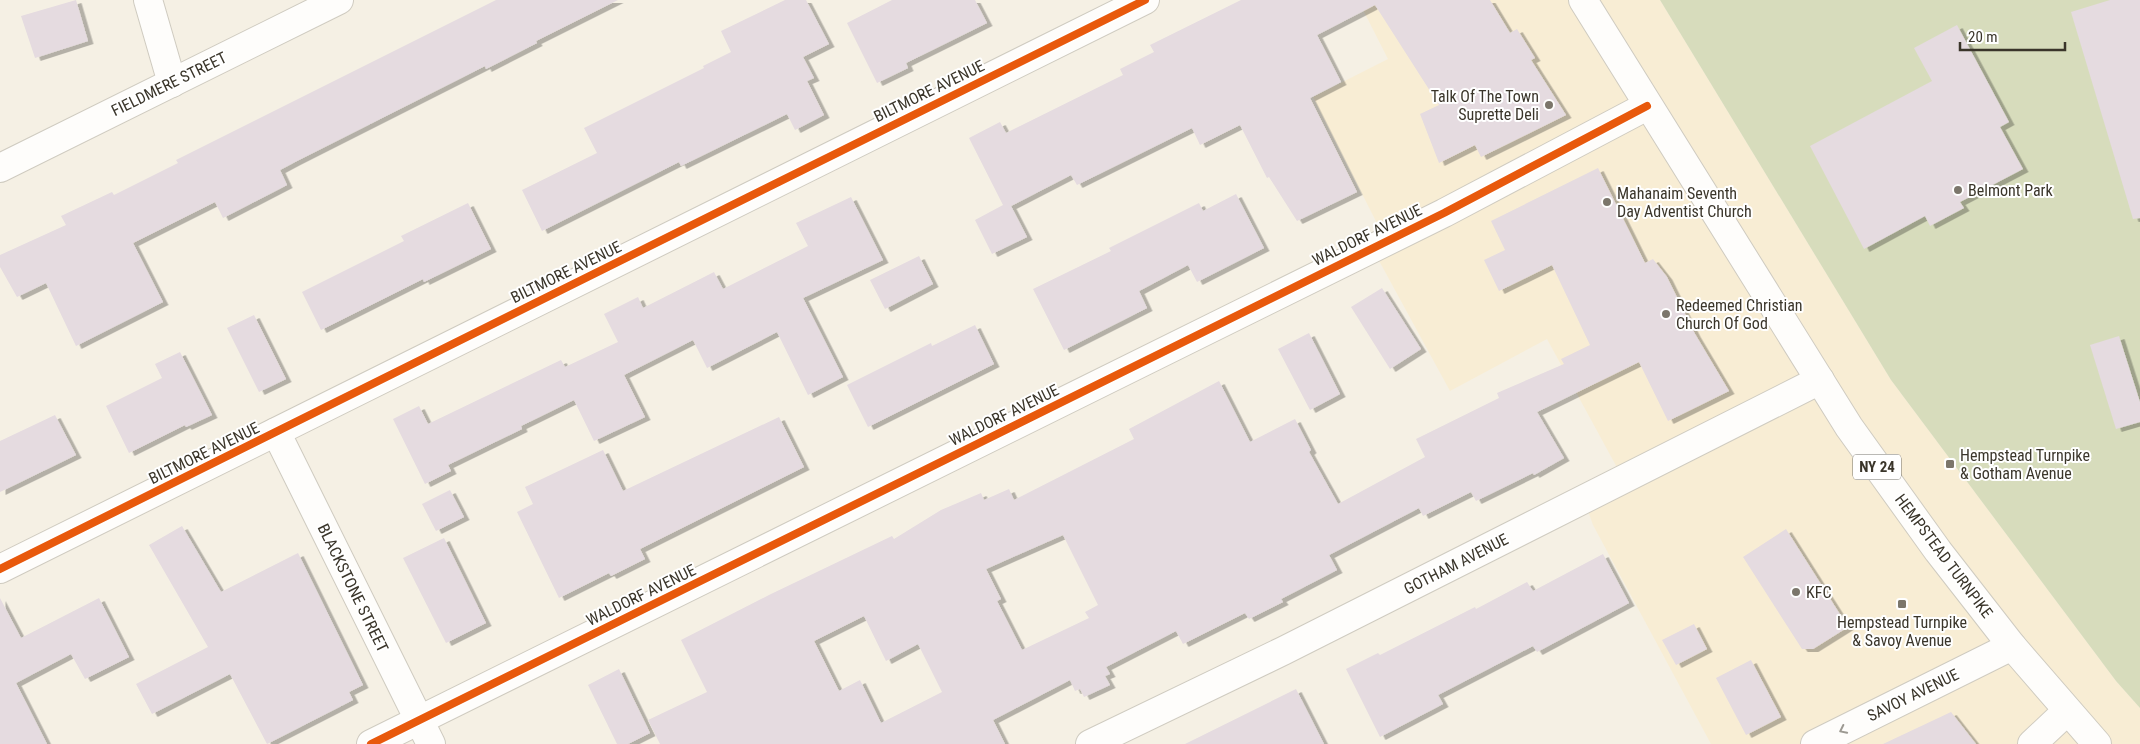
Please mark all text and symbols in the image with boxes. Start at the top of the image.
scale bar [1960,20,2065,52]
text: 20 m [1968,28,1998,46]
street label: FIELDMERE STREET [108,48,230,120]
street label: BILTMORE AVENUE [871,56,987,126]
place label: Talk Of The Town Suprette Deli [1431,87,1539,124]
marker: Talk Of The Town Suprette Deli [1543,99,1555,111]
place label: Belmont Park [1968,181,2053,200]
place label: Mahanaim Seventh Day Adventist Church [1617,184,1752,221]
marker: Belmont Park [1952,184,1964,196]
marker: Mahanaim Seventh Day Adventist Church [1601,196,1613,208]
street label: WALDORF AVENUE [1309,200,1425,270]
street label: BILTMORE AVENUE [508,237,624,307]
place label: Redeemed Christian Church Of God [1676,296,1803,333]
marker: Redeemed Christian Church Of God [1660,308,1672,320]
street label: WALDORF AVENUE [946,380,1062,450]
street label: BILTMORE AVENUE [146,418,262,488]
place label: Hempstead Turnpike & Gotham Avenue [1960,446,2090,483]
road number: NY 24 [1853,454,1901,480]
marker: Hempstead Turnpike & Gotham Avenue [1944,458,1956,470]
street label: HEMPSTEAD TURNPIKE [1891,490,1997,622]
street label: BLACKSTONE STREET [314,521,392,655]
street label: GOTHAM AVENUE [1401,530,1511,598]
street label: WALDORF AVENUE [583,560,699,630]
place label: KFC [1806,583,1832,602]
marker: KFC [1790,586,1802,598]
marker: Hempstead Turnpike & Savoy Avenue [1896,598,1908,610]
place label: Hempstead Turnpike & Savoy Avenue [1837,613,1967,650]
street label: SAVOY AVENUE [1864,665,1962,725]
one-way arrow [1839,724,1848,734]

